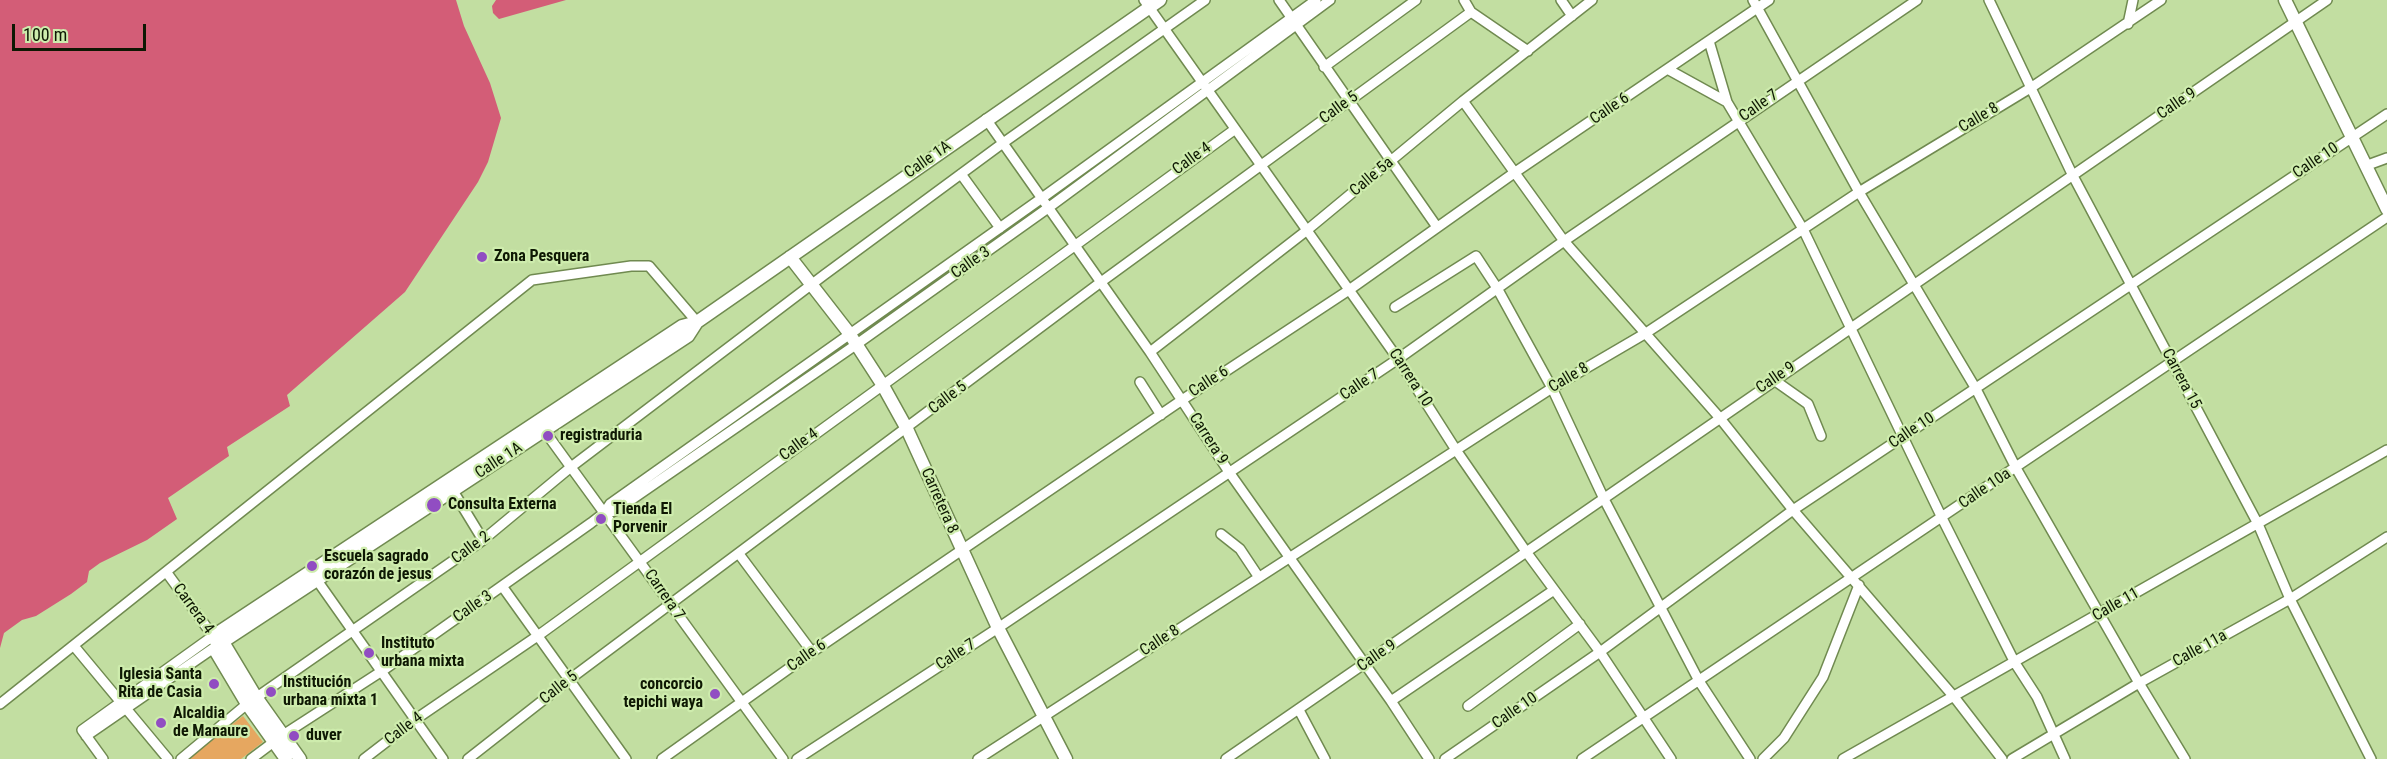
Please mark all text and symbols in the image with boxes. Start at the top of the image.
scale bar [15,12,148,50]
text: 100 m [23,24,67,45]
street label: Calle 9 [2154,84,2200,124]
street label: Calle 7 [1736,86,1782,126]
street label: Calle 5 [1316,88,1362,128]
street label: Calle 6 [1587,89,1633,129]
street label: Calle 8 [1956,99,2002,137]
street label: Calle 1A [901,137,955,183]
street label: Calle 4 [1169,139,1215,179]
street label: Calle 10 [2289,139,2343,183]
street label: Calle 5a [1346,153,1398,201]
street label: Calle 3 [948,243,994,283]
place label: Zona Pesquera [494,247,589,267]
marker: Zona Pesquera [475,250,489,264]
street label: Carrera 10 [1384,345,1436,411]
street label: Carrera 15 [2157,346,2205,412]
street label: Calle 9 [1753,358,1799,398]
street label: Calle 8 [1546,359,1592,397]
street label: Calle 6 [1186,362,1232,402]
street label: Calle 7 [1337,365,1383,405]
street label: Calle 5 [925,377,971,419]
street label: Calle 10 [1885,409,1939,453]
street label: Carrera 9 [1184,410,1232,468]
street label: Calle 4 [776,425,822,465]
place label: registraduria [560,426,642,446]
marker: registraduria [541,429,555,443]
street label: Calle 1A [472,439,526,483]
street label: Carretera 8 [916,465,962,537]
street label: Calle 10a [1955,465,2015,513]
place label: Consulta Externa [448,495,557,515]
marker: Consulta Externa [425,496,443,514]
place label: Tienda El Porvenir [613,500,672,538]
marker: Tienda El Porvenir [594,512,608,526]
street label: Calle 2 [448,528,494,568]
place label: Escuela sagrado corazón de jesus [324,547,432,585]
marker: Escuela sagrado corazón de jesus [305,559,319,573]
street label: Carrera 7 [640,566,688,624]
street label: Carrera 4 [168,580,218,638]
street label: Calle 11 [2089,584,2143,626]
street label: Calle 3 [450,587,496,627]
street label: Calle 8 [1137,621,1183,661]
street label: Calle 11a [2170,626,2230,672]
place label: Instituto urbana mixta [381,634,464,672]
street label: Calle 7 [933,635,979,675]
street label: Calle 6 [784,636,830,676]
street label: Calle 9 [1354,636,1400,676]
marker: Instituto urbana mixta [362,646,376,660]
place label: Iglesia Santa Rita de Casia [118,665,202,703]
street label: Calle 5 [536,667,582,709]
place label: Institución urbana mixta 1 [283,673,378,711]
place label: concorcio tepichi waya [623,675,703,713]
marker: Iglesia Santa Rita de Casia [207,677,221,691]
marker: Institución urbana mixta 1 [264,685,278,699]
marker: concorcio tepichi waya [708,687,722,701]
street label: Calle 10 [1489,688,1541,734]
place label: Alcaldia de Manaure [173,704,248,742]
street label: Calle 4 [381,708,427,750]
marker: Alcaldia de Manaure [154,716,168,730]
place label: duver [306,726,342,746]
marker: duver [287,729,301,743]

